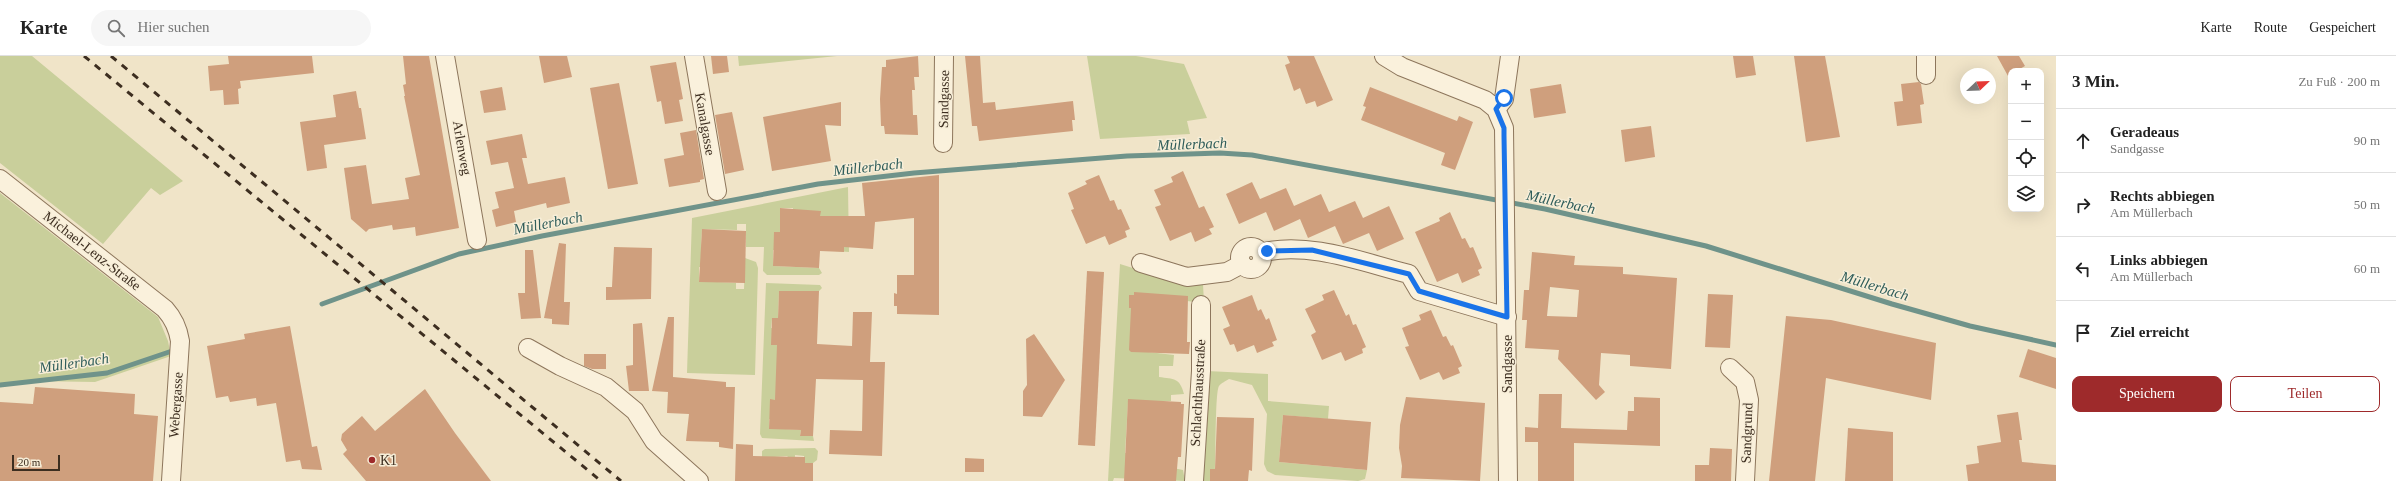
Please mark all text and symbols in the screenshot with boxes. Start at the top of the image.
search box [91,10,371,46]
text: Karte [20,17,67,38]
icon: search [105,17,127,39]
text: Hier suchen [137,19,210,35]
text: Karte [2201,20,2232,35]
text: Route [2254,20,2287,35]
text: Gespeichert [2309,20,2376,35]
north arrow [1960,68,1996,104]
map controls [2008,68,2044,212]
button: + [2008,68,2044,104]
street label: Sandgasse [936,70,952,128]
text: 3 Min. [2072,72,2119,91]
text: Zu Fuß · 200 m [2298,74,2380,89]
route start [1495,89,1513,107]
street label: Kanalgasse [692,91,718,157]
button: − [2008,104,2044,140]
street label: Arlenweg [450,120,474,176]
text: Geradeaus [2110,124,2179,140]
icon: ahead [2072,130,2094,152]
text: 90 m [2354,133,2380,148]
water label: Müllerbach [1156,135,1227,153]
button: locate [2008,140,2044,176]
text: Sandgasse [2110,141,2164,156]
water label: Müllerbach [831,155,904,179]
button: layers [2008,176,2044,212]
water label: Müllerbach [1524,187,1597,217]
text: Rechts abbiegen [2110,188,2215,204]
icon: right [2072,194,2094,216]
text: 50 m [2354,197,2380,212]
text: Am Müllerbach [2110,205,2193,220]
street label: Michael-Lenz-Straße [41,208,143,294]
water label: Müllerbach [511,208,584,238]
route end [1258,242,1276,260]
text: Links abbiegen [2110,252,2208,268]
icon: left [2072,258,2094,280]
text: 60 m [2354,261,2380,276]
water label: Müllerbach [1838,268,1911,304]
text: Am Müllerbach [2110,269,2193,284]
icon: arrive [2072,322,2094,344]
text: Ziel erreicht [2110,324,2189,340]
street label: Sandgasse [1500,335,1515,393]
street label: Schlachthausstraße [1188,339,1208,447]
water label: Müllerbach [37,350,110,376]
street label: Webergasse [166,371,186,439]
button: Speichern [2072,376,2222,412]
button: Teilen [2230,376,2380,412]
street label: Sandgrund [1738,402,1756,464]
scale bar [12,453,60,472]
place label: K1 [380,453,397,468]
marker: K1 [367,455,377,465]
text: 20 m [18,456,40,468]

